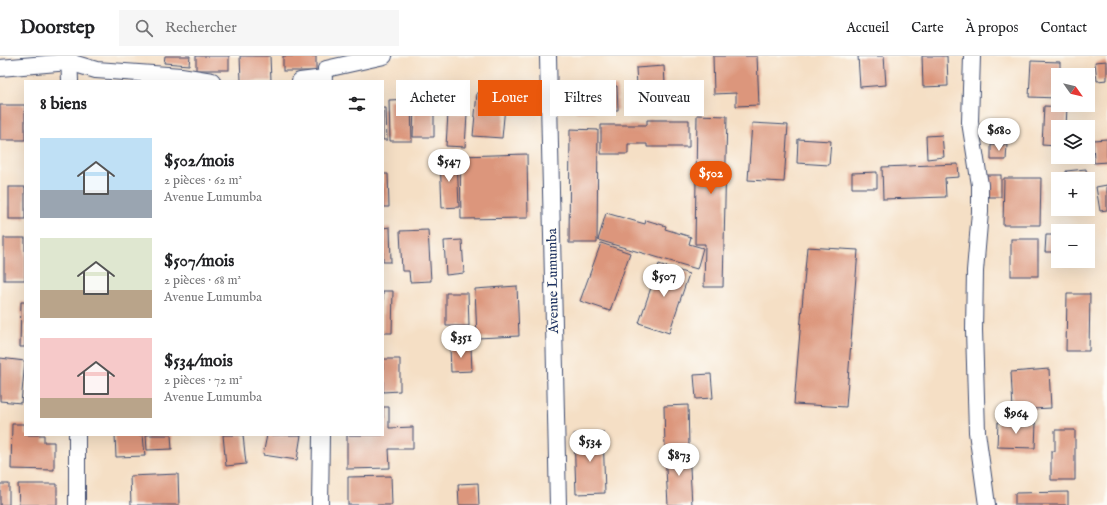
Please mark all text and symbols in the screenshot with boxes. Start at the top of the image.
search box [119,10,399,46]
text: Doorstep [20,16,95,40]
icon: search [133,17,155,39]
text: Rechercher [165,18,237,37]
text: Accueil [846,19,889,37]
text: Carte [911,19,944,37]
text: À propos [966,19,1018,37]
text: Contact [1040,19,1087,37]
north arrow [1051,68,1095,112]
map controls [1051,68,1095,268]
chip: Acheter [396,80,470,116]
chip: Louer [478,80,542,116]
chip: Filtres [550,80,616,116]
chip: Nouveau [624,80,704,116]
icon: filters [346,93,368,115]
text: 8 biens [40,94,87,115]
pin: $680 [975,118,1023,152]
button: layers [1051,120,1095,164]
text: $680 [987,122,1011,139]
pin: $547 [425,149,473,183]
text: $502/mois [164,151,234,172]
text: $547 [437,153,461,170]
icon: home [72,154,120,202]
pin: $502 [687,161,735,195]
text: $502 [699,165,723,182]
text: 2 pièces · 62 m² [164,172,242,189]
button: + [1051,172,1095,216]
text: Avenue Lumumba [164,189,262,206]
button: − [1051,224,1095,268]
street label: Avenue Lumumba [543,227,563,335]
text: $507/mois [164,251,234,272]
icon: home [72,254,120,302]
pin: $507 [640,264,688,298]
text: $507 [652,268,676,285]
text: 2 pièces · 68 m² [164,272,241,289]
text: Avenue Lumumba [164,289,262,306]
pin: $351 [437,325,485,359]
text: $351 [450,329,472,346]
text: $534/mois [164,351,233,372]
icon: home [72,354,120,402]
text: 2 pièces · 72 m² [164,372,243,389]
text: Avenue Lumumba [164,389,262,406]
pin: $964 [992,401,1040,435]
text: $964 [1004,405,1028,422]
pin: $534 [566,429,614,463]
text: $534 [578,433,602,450]
pin: $873 [655,443,703,477]
text: $873 [667,447,691,464]

